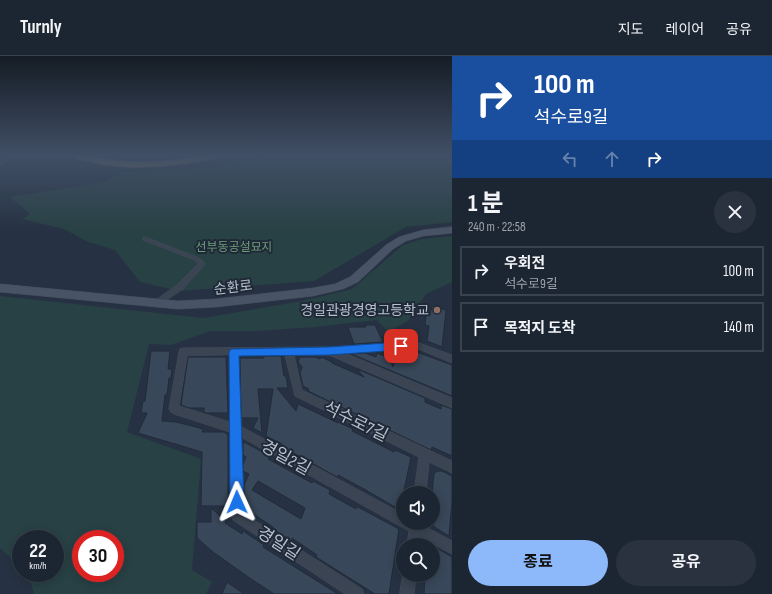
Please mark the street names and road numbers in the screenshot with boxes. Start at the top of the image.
street label: 순환로 [213,277,253,298]
street label: 석수로7길 [320,398,391,446]
street label: 경일2길 [257,436,314,480]
street label: 경일길 [253,523,304,565]

